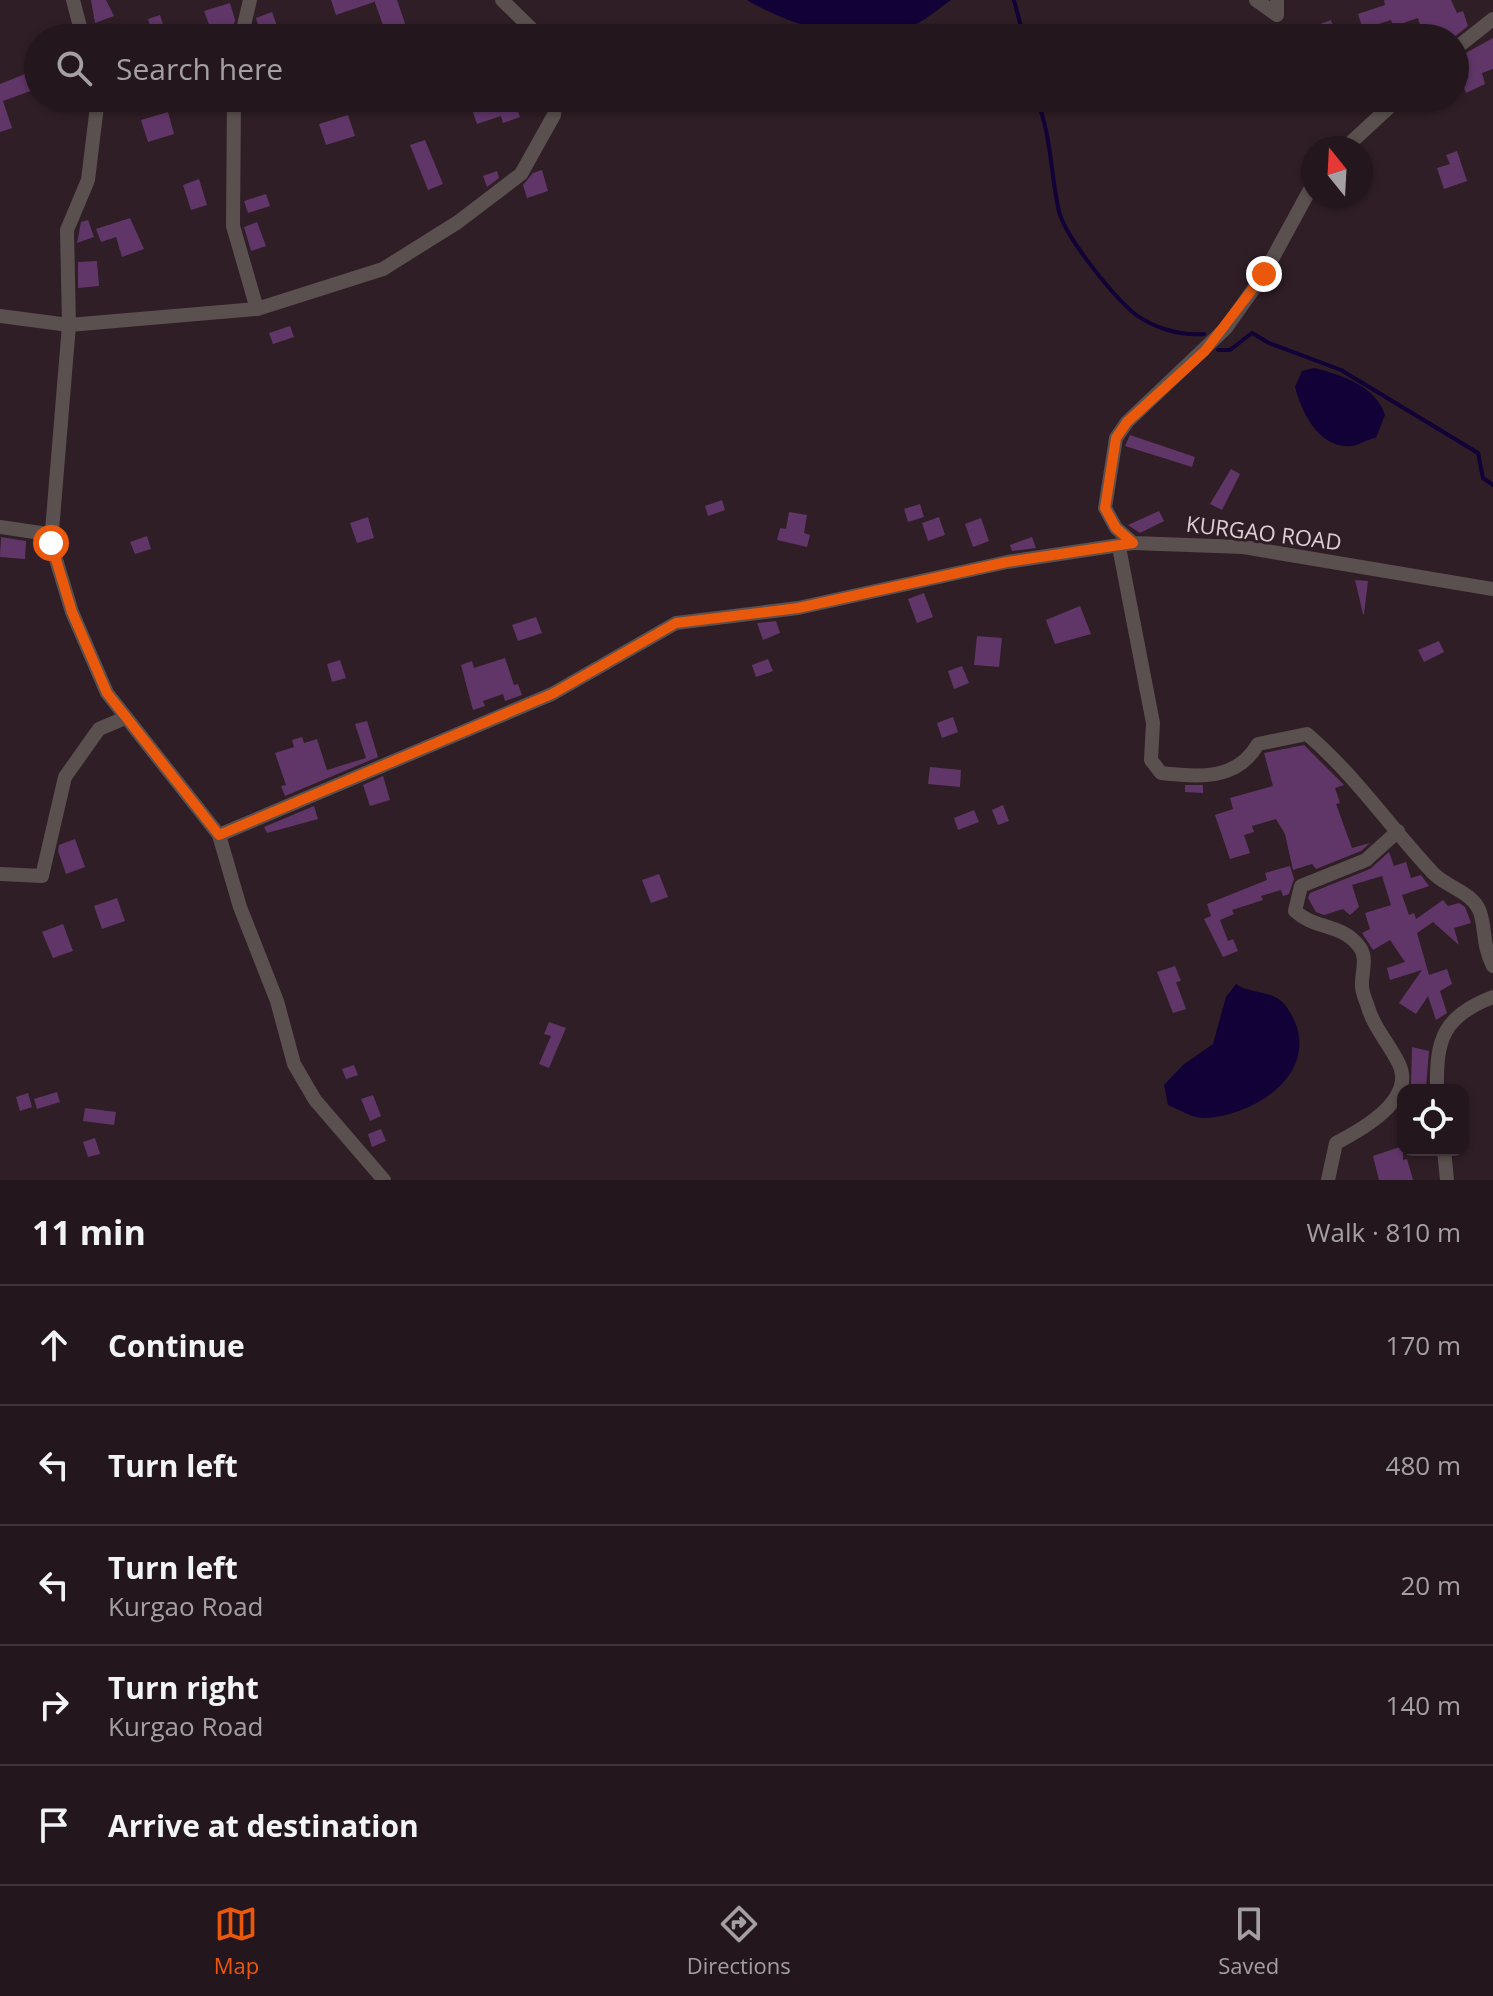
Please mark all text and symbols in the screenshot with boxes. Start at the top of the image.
search box [24,24,1469,112]
icon: search [52,46,96,90]
text: Search here [116,48,283,89]
north arrow [1301,136,1373,208]
route end [1246,256,1282,292]
street label: KURGAO ROAD [1185,508,1343,556]
route start [33,525,69,561]
map controls [1397,1084,1469,1156]
button: locate [1397,1084,1469,1156]
text: 11 min [32,1209,146,1255]
text: Walk · 810 m [1307,1214,1461,1250]
icon: ahead [32,1323,76,1367]
text: Continue [108,1325,245,1366]
text: 170 m [1386,1327,1461,1363]
icon: left [32,1443,76,1487]
text: Turn left [108,1445,238,1486]
text: 480 m [1386,1447,1461,1483]
text: Turn left [108,1547,238,1588]
icon: left [32,1563,76,1607]
text: 20 m [1400,1567,1461,1603]
text: Kurgao Road [108,1588,264,1624]
text: Turn right [108,1667,259,1708]
icon: right [32,1683,76,1727]
text: 140 m [1386,1687,1461,1723]
text: Kurgao Road [108,1708,264,1744]
icon: arrive [32,1803,76,1847]
text: Arrive at destination [108,1805,419,1846]
tab: Map [214,1902,259,1980]
tab: Directions [687,1902,791,1980]
tab: Saved [1218,1902,1279,1980]

